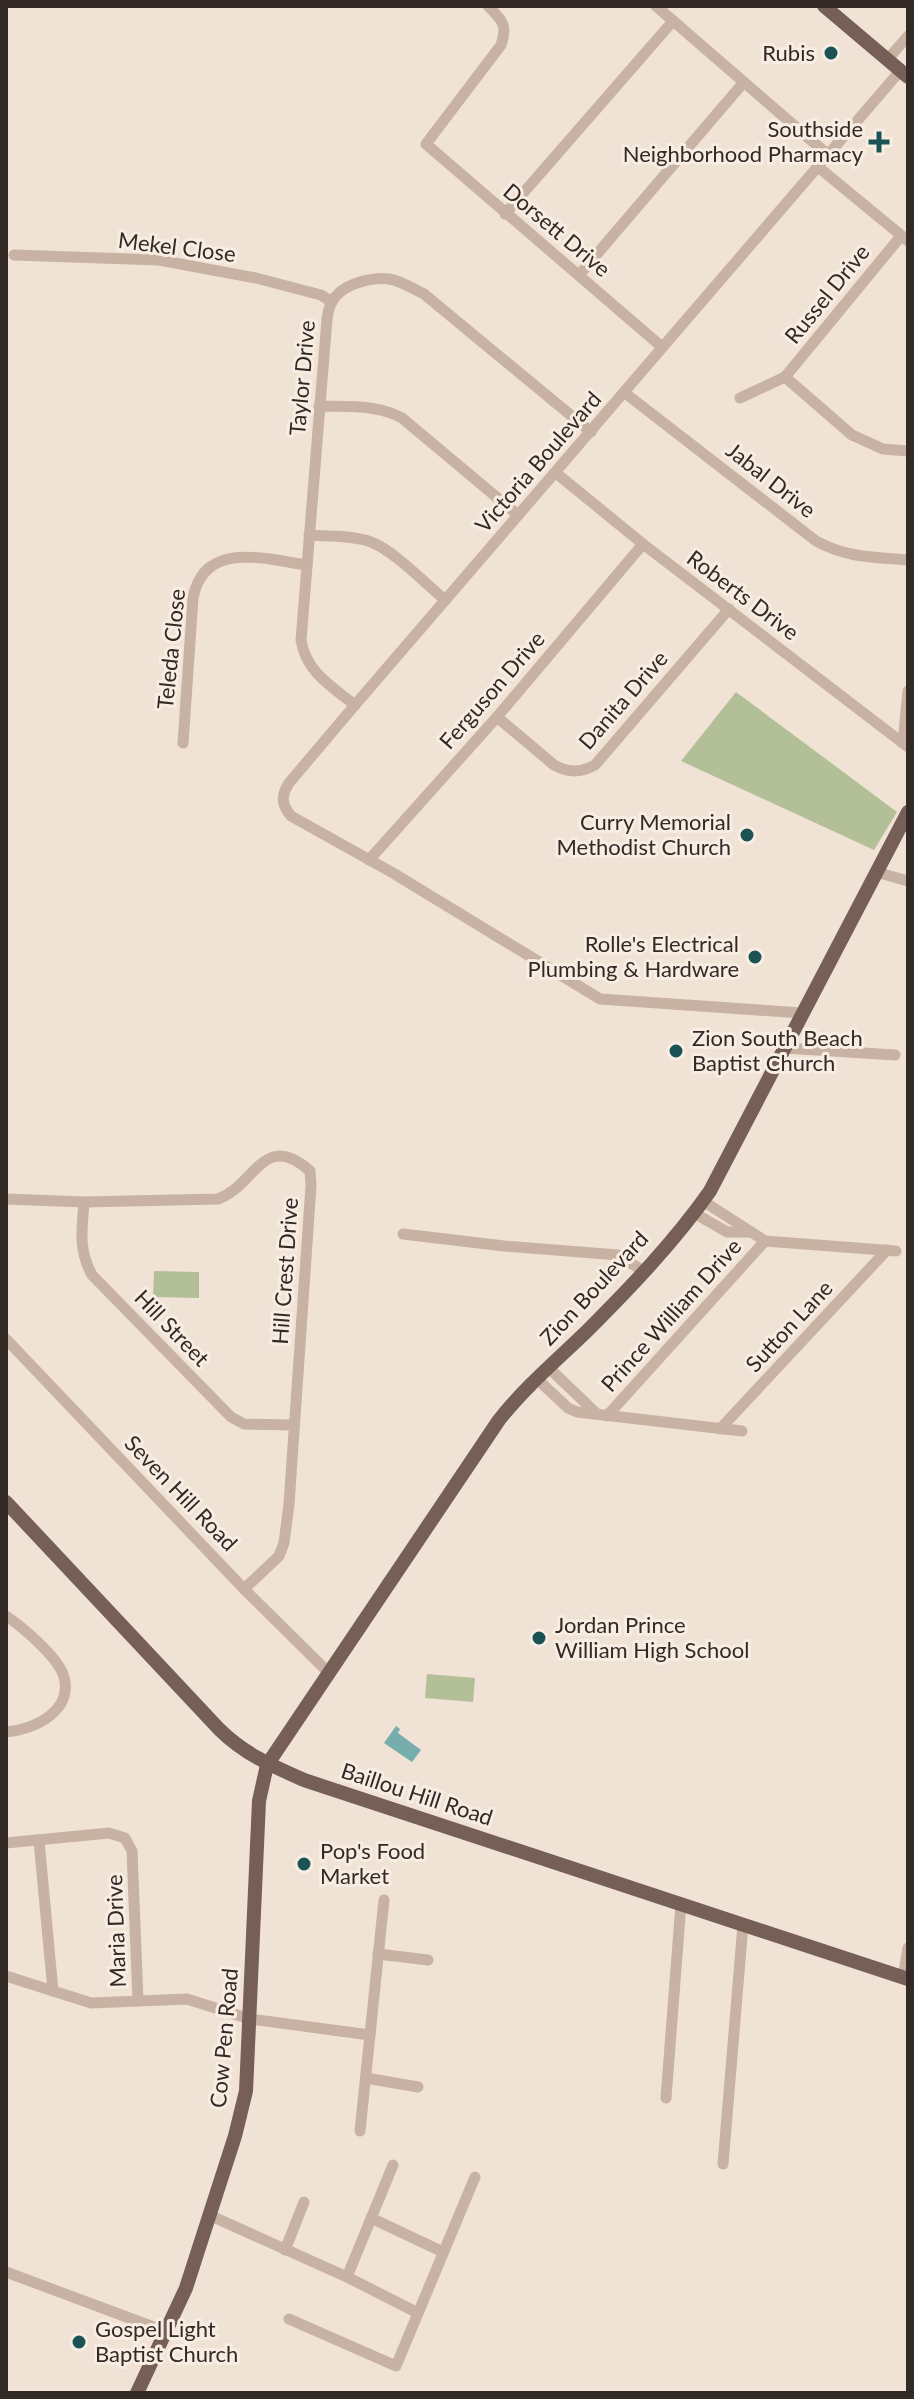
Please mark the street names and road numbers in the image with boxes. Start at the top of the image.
street label: Dorsett Drive [498,177,616,282]
street label: Mekel Close [117,226,237,267]
street label: Russel Drive [779,239,875,349]
street label: Taylor Drive [283,319,320,437]
street label: Victoria Boulevard [469,386,606,538]
street label: Jabal Drive [721,436,822,523]
street label: Roberts Drive [682,544,805,645]
street label: Teleda Close [151,587,190,711]
street label: Ferguson Drive [433,625,550,754]
street label: Danita Drive [572,645,673,755]
street label: Hill Crest Drive [266,1197,303,1345]
street label: Zion Boulevard [534,1225,653,1350]
street label: Prince William Drive [595,1233,746,1397]
street label: Sutton Lane [739,1274,838,1377]
street label: Hill Street [129,1284,215,1372]
street label: Seven Hill Road [119,1429,243,1556]
street label: Baillou Hill Road [338,1756,496,1831]
street label: Maria Drive [100,1874,131,1988]
street label: Cow Pen Road [204,1967,243,2109]

